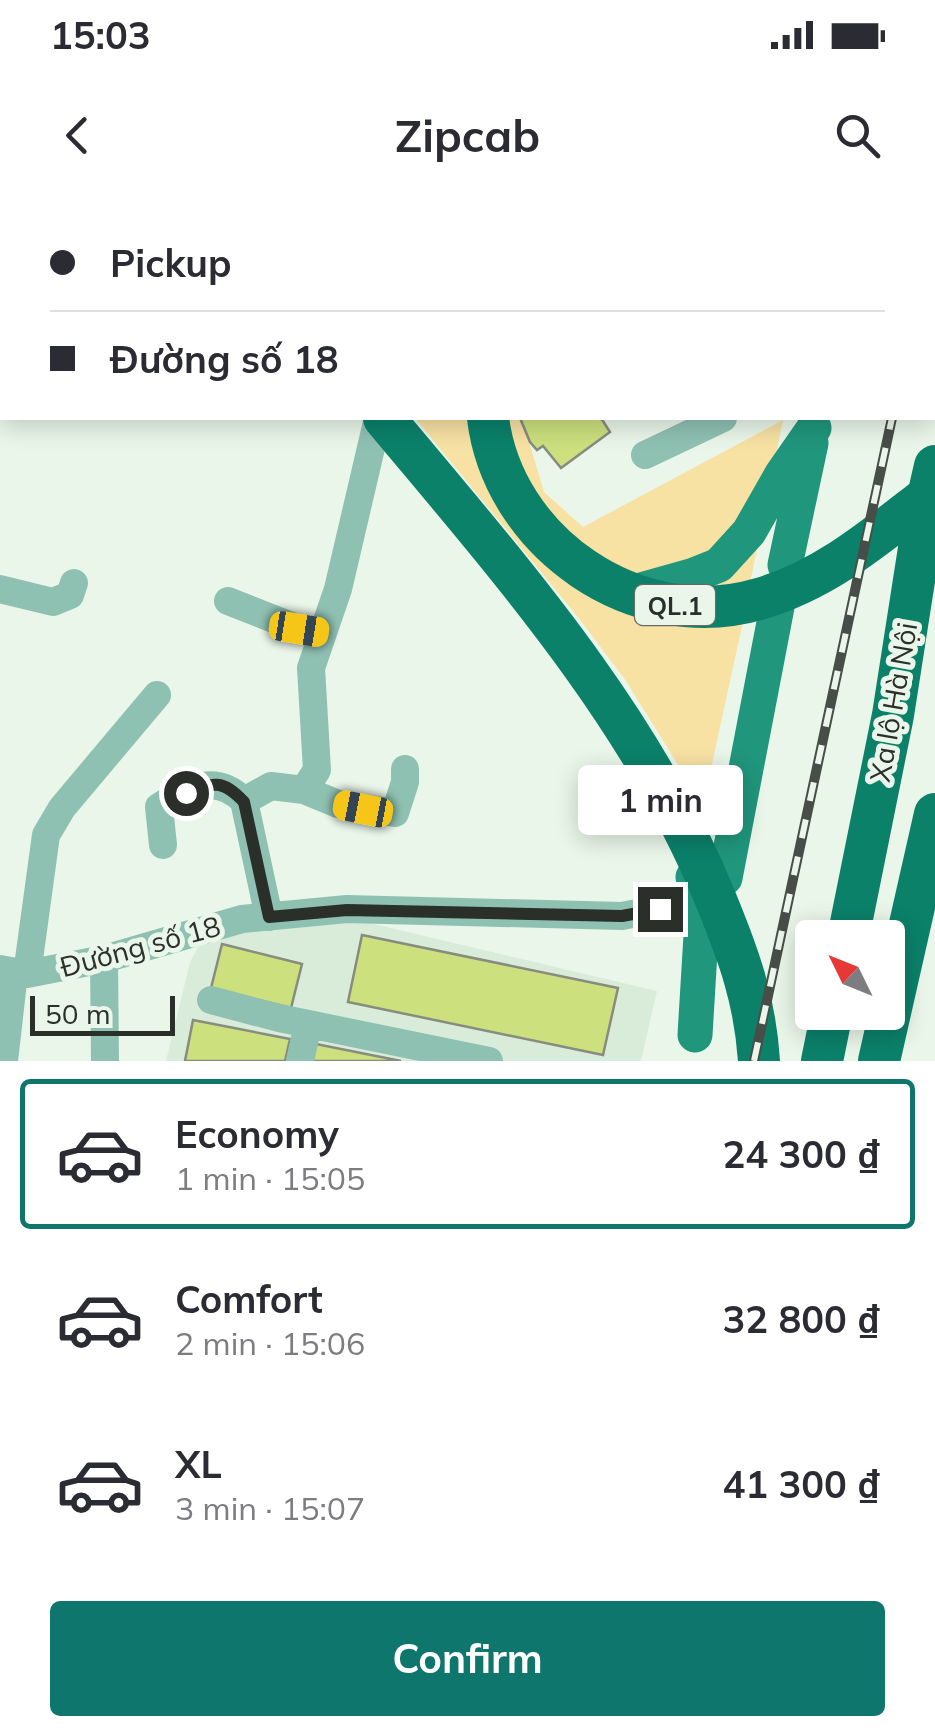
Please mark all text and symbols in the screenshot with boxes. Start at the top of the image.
text: 15:03 [50,11,151,59]
text: Zipcab [395,107,540,163]
icon: back [50,108,105,163]
icon: search [830,108,885,163]
text: Pickup [110,239,232,287]
text: Đường số 18 [110,335,339,383]
road number: QL.1 [635,585,715,625]
car [267,609,331,649]
street label: Xa lộ Hà Nội [862,619,924,785]
callout: 1 min [578,764,742,834]
route start [164,771,209,816]
text: 1 min [618,780,703,820]
car [331,789,395,829]
route end [638,887,683,932]
street label: Đường số 18 [56,908,224,984]
north arrow [795,920,905,1030]
map controls [795,920,905,1030]
scale bar [30,991,175,1036]
text: 50 m [45,996,111,1031]
icon: car [55,1109,145,1199]
text: Economy [175,1110,339,1158]
text: 24 300 ₫ [722,1130,880,1178]
text: 1 min · 15:05 [175,1158,365,1198]
icon: car [55,1274,145,1364]
text: Comfort [175,1275,323,1323]
text: 32 800 ₫ [722,1295,880,1343]
text: 2 min · 15:06 [175,1323,365,1363]
icon: car [55,1439,145,1529]
text: XL [175,1440,222,1488]
text: 41 300 ₫ [722,1460,880,1508]
text: 3 min · 15:07 [175,1488,365,1528]
button: Confirm [50,1601,885,1716]

